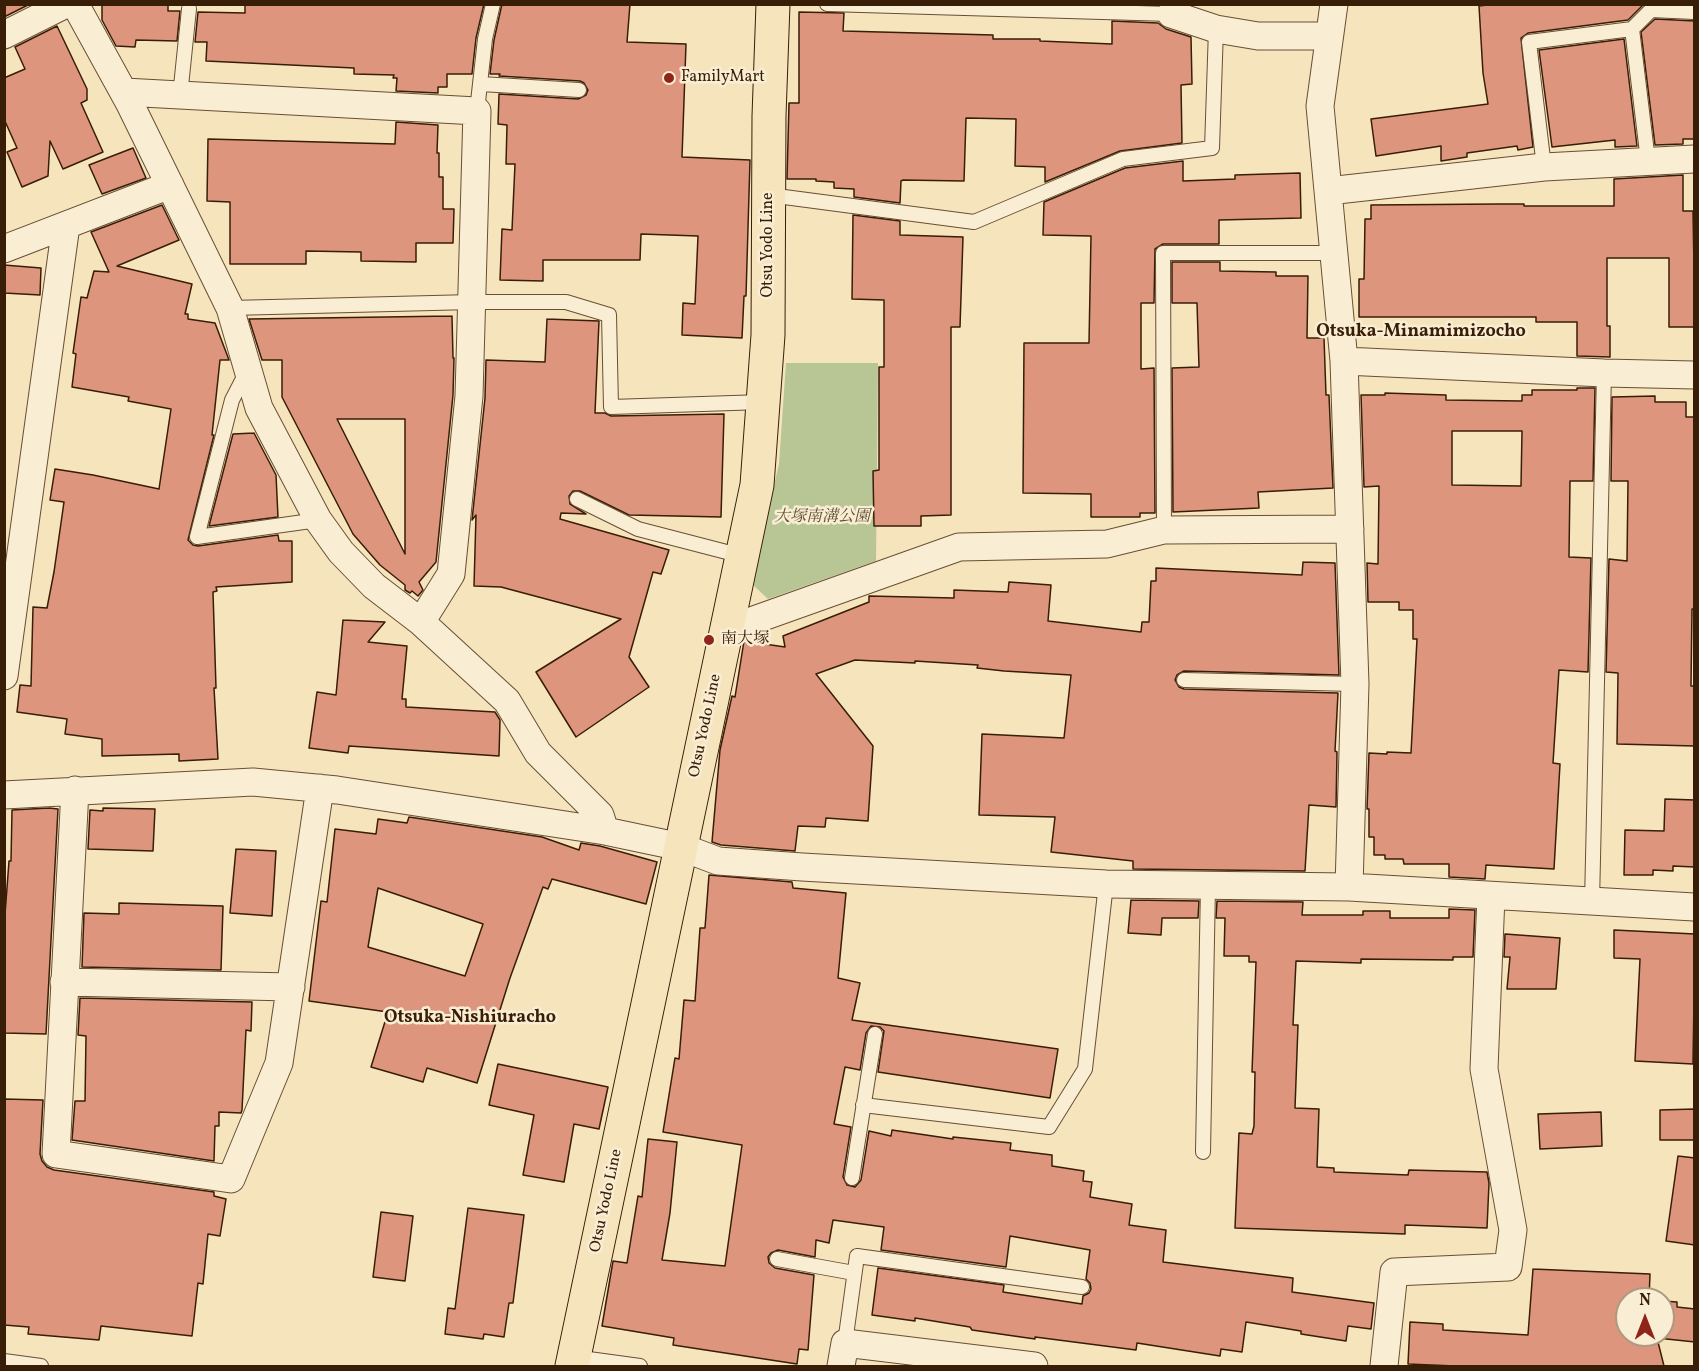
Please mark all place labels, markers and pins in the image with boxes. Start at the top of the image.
place label: FamilyMart [681,68,765,88]
marker: FamilyMart [662,71,676,85]
place label: 南大塚 [721,630,769,650]
marker: 南大塚 [702,633,716,647]

